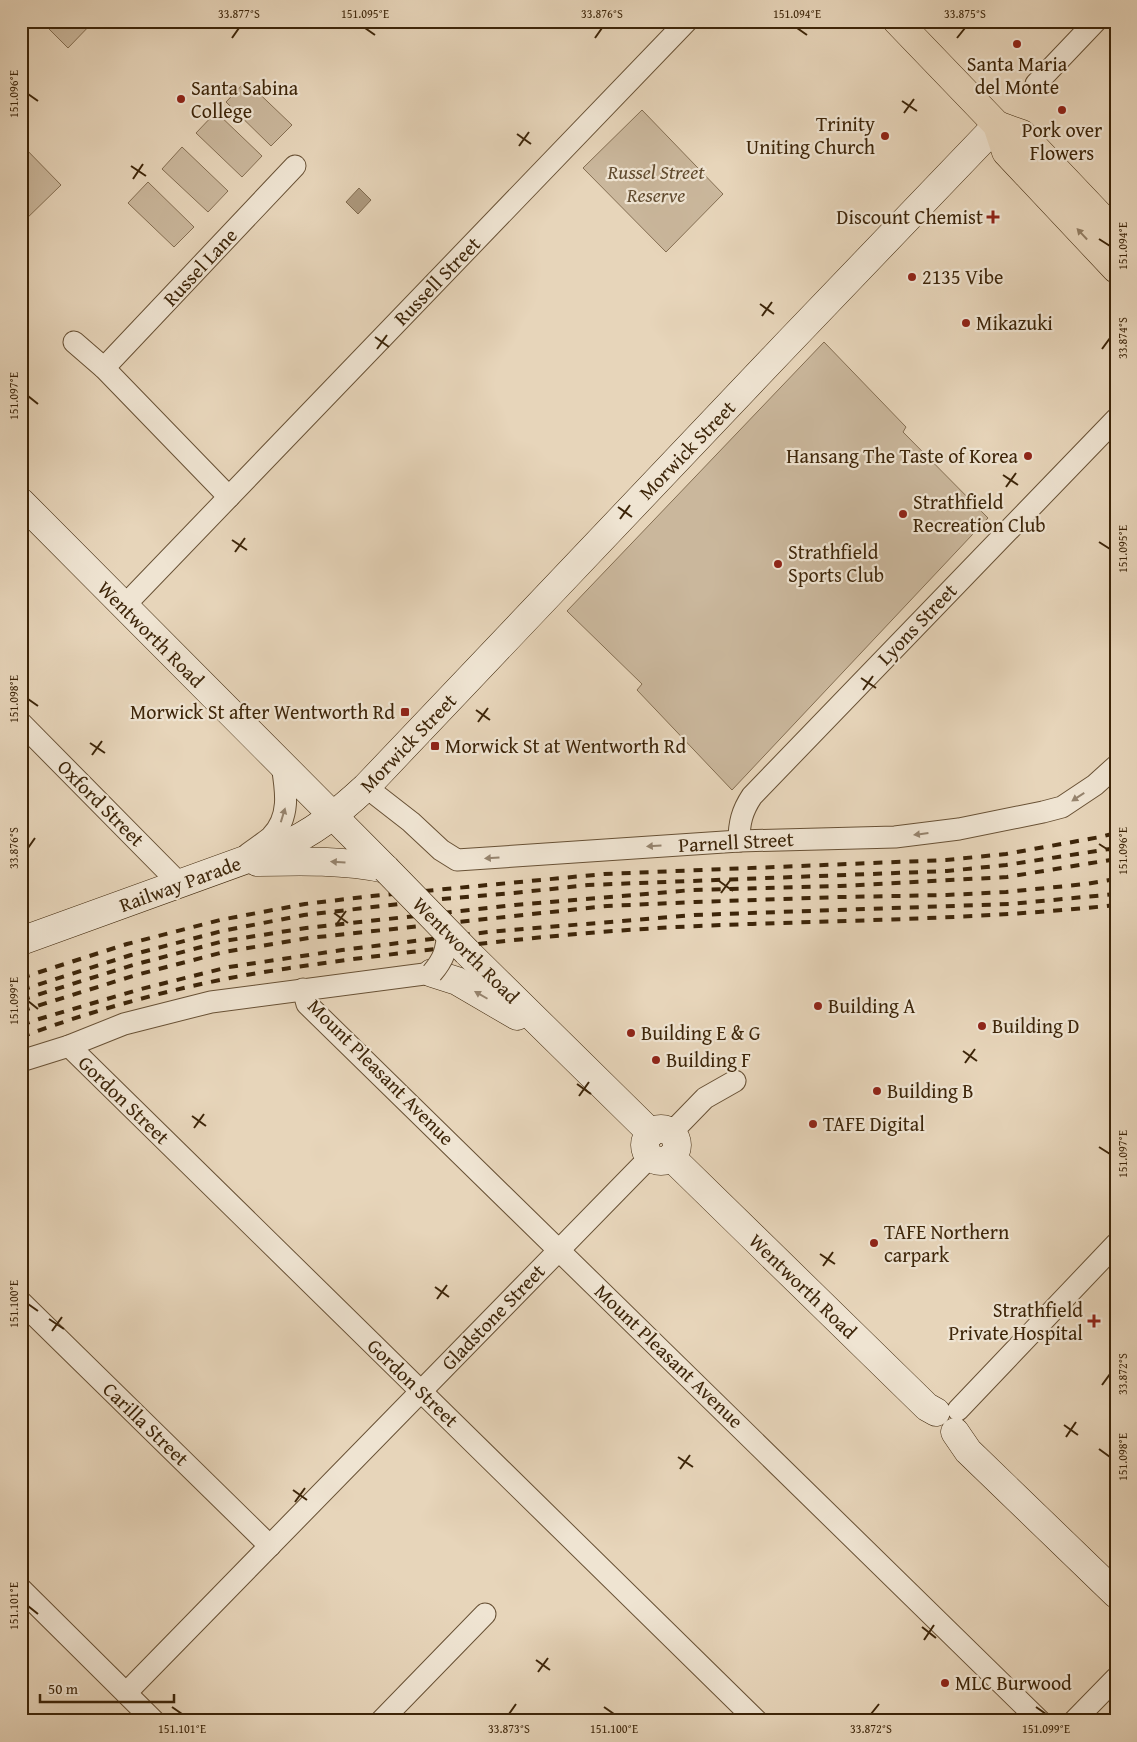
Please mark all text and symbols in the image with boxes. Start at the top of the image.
text: 33.877°S [218,5,260,22]
text: 151.095°E [341,5,389,22]
text: 33.876°S [581,5,623,22]
text: 151.094°E [773,5,821,22]
text: 33.875°S [944,5,986,22]
marker: Santa Maria del Monte [1011,38,1023,50]
place label: Santa Maria del Monte [967,49,1068,101]
text: 151.096°E [5,70,22,118]
place label: Santa Sabina College [191,73,299,125]
marker: Santa Sabina College [175,93,187,105]
marker: Pork over Flowers [1056,104,1068,116]
place label: Trinity Uniting Church [746,109,875,161]
place label: Pork over Flowers [1022,115,1102,167]
marker: Trinity Uniting Church [879,130,891,142]
park label: Russel Street Reserve [606,157,705,209]
place label: Discount Chemist [836,202,983,231]
marker: Discount Chemist [987,211,999,223]
street label: Russel Lane [156,221,243,312]
text: 151.094°E [1114,222,1131,270]
one-way arrow [1076,228,1088,240]
street label: Russell Street [387,230,487,332]
place label: 2135 Vibe [922,262,1003,291]
marker: 2135 Vibe [906,271,918,283]
place label: Mikazuki [976,308,1053,337]
marker: Mikazuki [960,317,972,329]
text: 33.874°S [1114,317,1131,359]
text: 151.097°E [5,372,22,420]
street label: Morwick Street [632,393,742,506]
place label: Hansang The Taste of Korea [786,441,1019,470]
marker: Hansang The Taste of Korea [1022,450,1034,462]
place label: Strathfield Recreation Club [913,487,1046,539]
marker: Strathfield Recreation Club [897,508,909,520]
text: 151.095°E [1114,525,1131,573]
place label: Strathfield Sports Club [788,537,884,589]
marker: Strathfield Sports Club [772,558,784,570]
street label: Wentworth Road [91,574,212,694]
street label: Lyons Street [870,576,963,671]
text: 151.098°E [5,675,22,723]
street label: Morwick Street [353,686,463,799]
place label: Morwick St after Wentworth Rd [130,697,395,726]
marker: Morwick St after Wentworth Rd [399,706,411,718]
place label: Morwick St at Wentworth Rd [445,731,686,760]
marker: Morwick St at Wentworth Rd [429,740,441,752]
street label: Oxford Street [51,753,151,853]
one-way arrow [1071,792,1085,802]
one-way arrow [279,807,287,822]
street label: Parnell Street [678,824,794,859]
text: 33.876°S [5,827,22,869]
text: 151.096°E [1114,827,1131,875]
one-way arrow [913,830,929,838]
one-way arrow [646,843,662,851]
street label: Railway Parade [115,848,245,919]
one-way arrow [484,854,500,862]
one-way arrow [330,858,346,866]
street label: Wentworth Road [406,890,527,1010]
text: 151.099°E [5,977,22,1025]
one-way arrow [474,990,487,999]
place label: Building A [828,991,915,1020]
street label: Mount Pleasant Avenue [301,992,461,1152]
marker: Building A [812,1000,824,1012]
place label: Building D [992,1011,1079,1040]
place label: Building E & G [641,1018,761,1047]
marker: Building D [976,1020,988,1032]
marker: Building E & G [625,1027,637,1039]
place label: Building F [666,1045,751,1074]
street label: Gordon Street [72,1049,177,1151]
marker: Building F [650,1054,662,1066]
place label: Building B [887,1076,974,1105]
marker: Building B [871,1085,883,1097]
place label: TAFE Digital [823,1109,925,1138]
marker: TAFE Digital [807,1118,819,1130]
text: 151.097°E [1114,1130,1131,1178]
place label: TAFE Northern carpark [884,1217,1009,1269]
street label: Wentworth Road [743,1226,864,1345]
marker: TAFE Northern carpark [868,1237,880,1249]
street label: Gladstone Street [434,1257,551,1376]
street label: Mount Pleasant Avenue [588,1277,750,1434]
text: 151.100°E [5,1280,22,1328]
place label: Strathfield Private Hospital [949,1295,1083,1347]
marker: Strathfield Private Hospital [1087,1314,1101,1328]
street label: Gordon Street [361,1332,466,1434]
text: 33.872°S [1114,1353,1131,1395]
street label: Carilla Street [97,1375,196,1472]
text: 151.098°E [1114,1433,1131,1481]
text: 151.101°E [5,1582,22,1630]
place label: MLC Burwood [955,1668,1072,1697]
scale bar [40,1672,174,1704]
marker: MLC Burwood [939,1677,951,1689]
text: 50 m [48,1678,79,1699]
text: 151.101°E [158,1720,206,1737]
text: 33.873°S [488,1720,530,1737]
text: 151.100°E [590,1720,638,1737]
text: 33.872°S [850,1720,892,1737]
text: 151.099°E [1022,1720,1070,1737]

